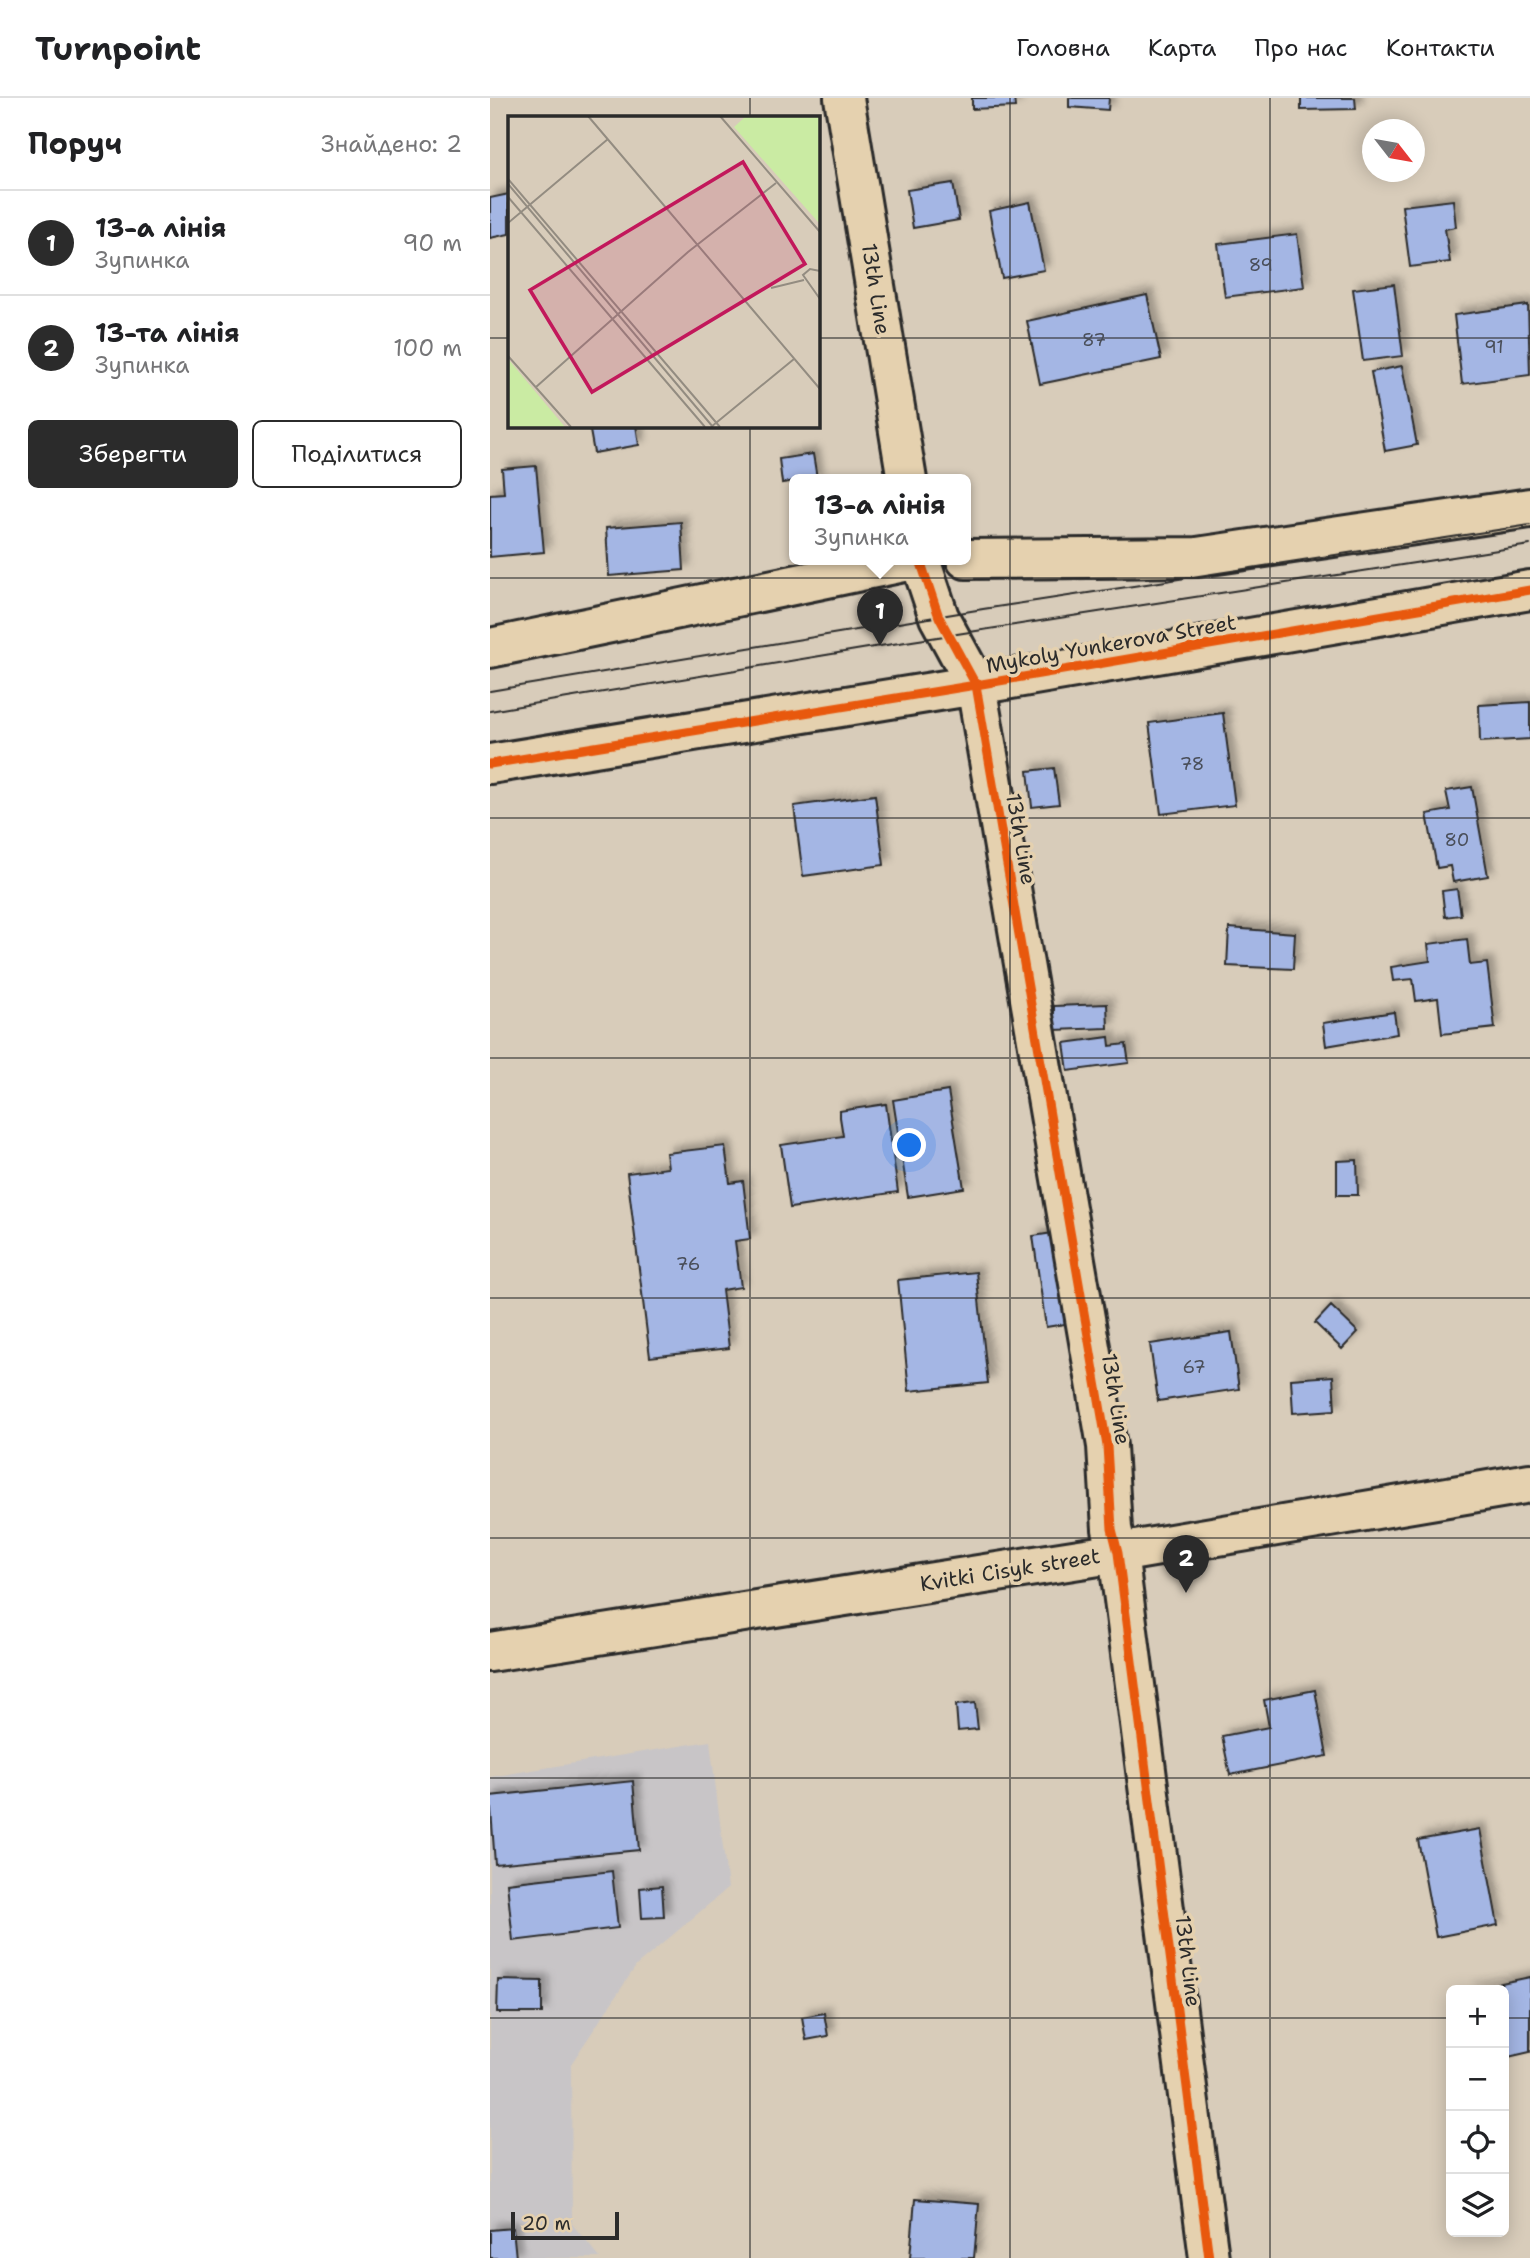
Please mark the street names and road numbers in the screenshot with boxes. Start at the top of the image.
street label: 13th Line [855,241,897,337]
street label: Mykoly Yunkerova Street [984,608,1238,680]
street label: 13th Line [999,791,1043,887]
street label: 13th Line [1095,1351,1137,1447]
street label: Kvitki Cisyk street [918,1542,1102,1598]
street label: 13th Line [1168,1913,1208,2009]

